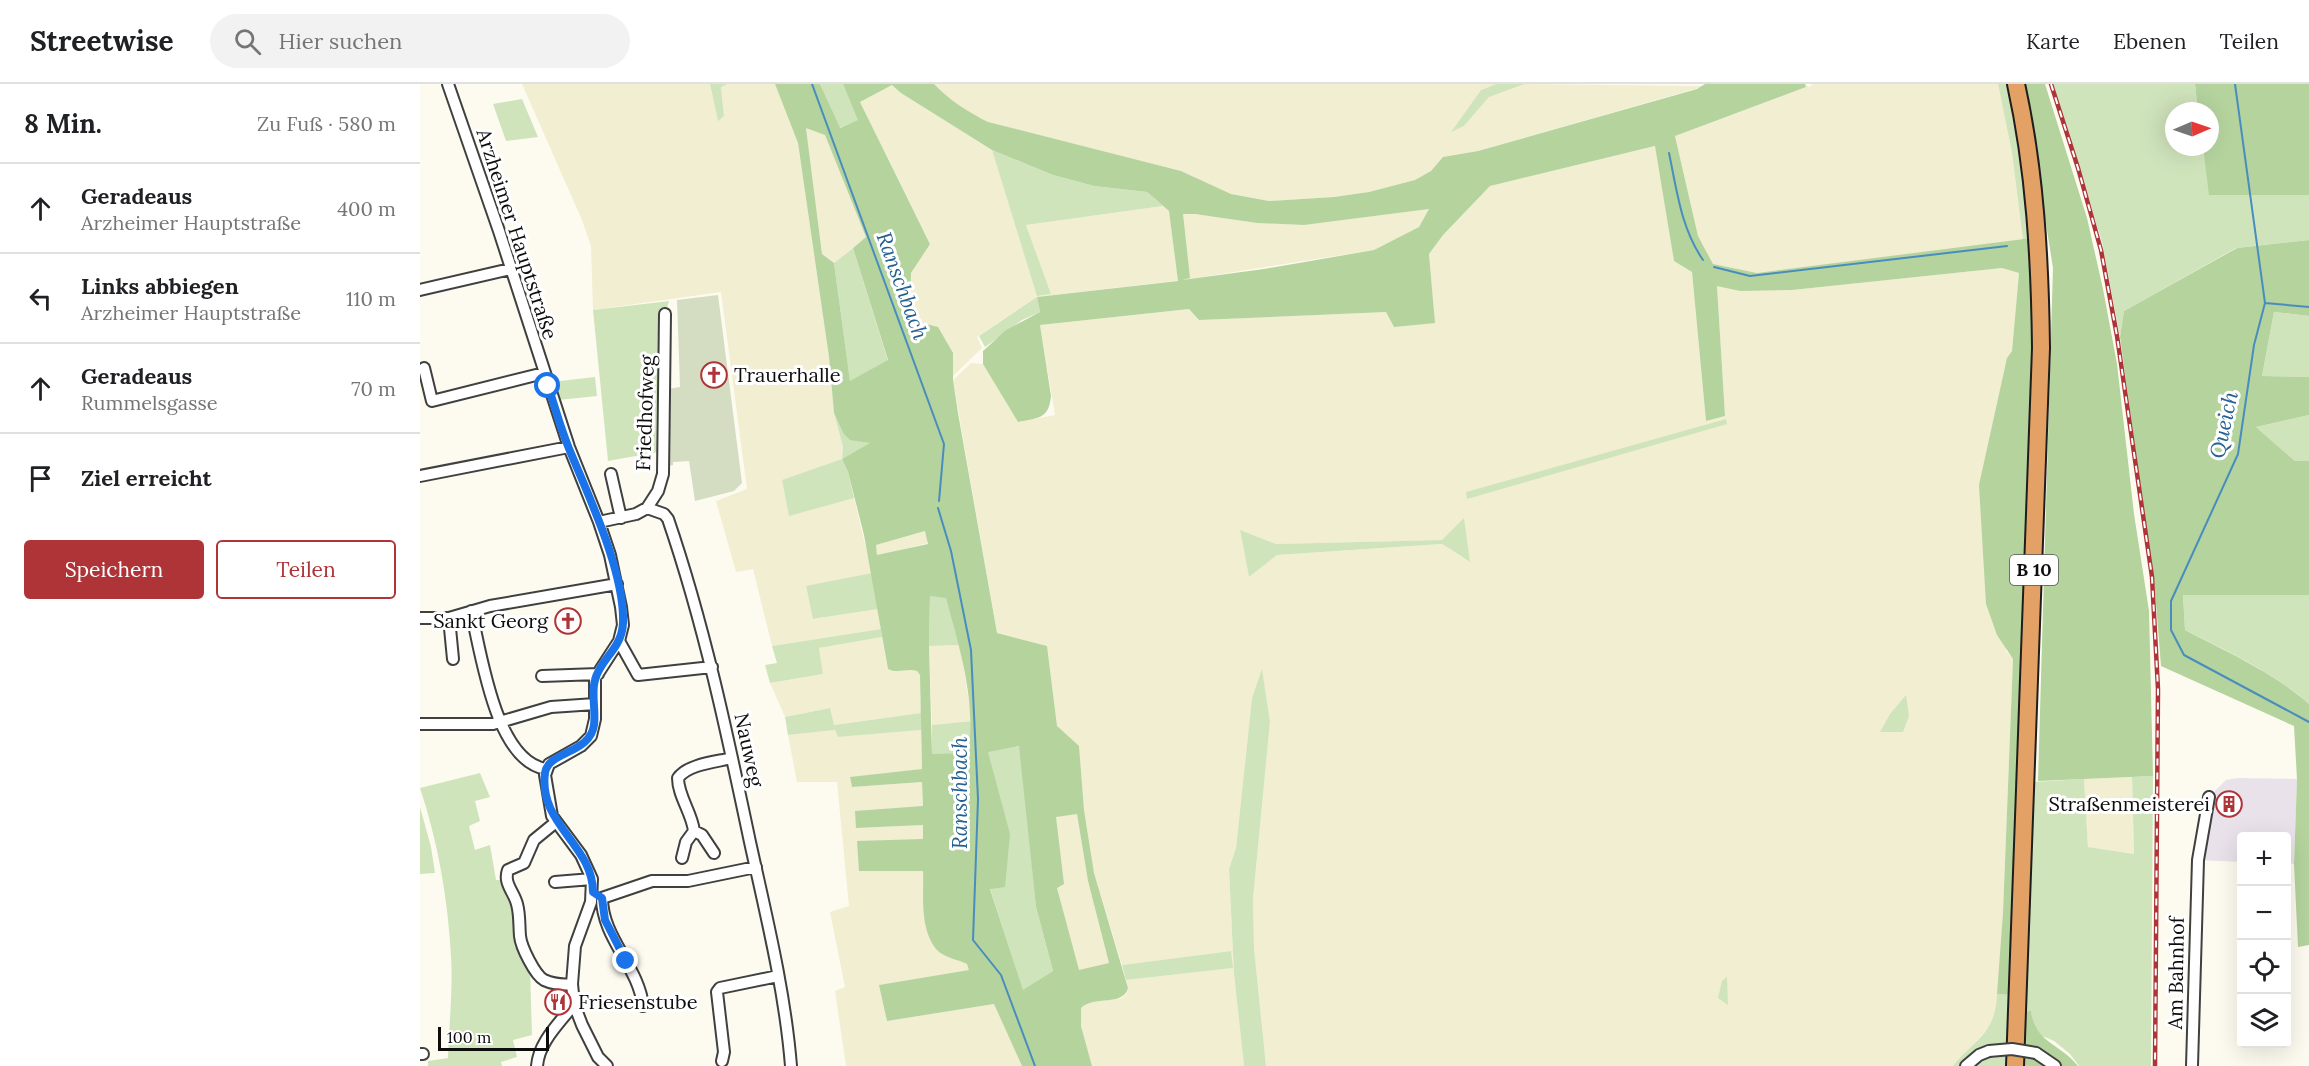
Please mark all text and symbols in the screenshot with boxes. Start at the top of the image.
search box [210,14,630,68]
text: Streetwise [30,23,174,59]
icon: search [231,25,264,58]
text: Hier suchen [279,27,402,55]
text: Karte [2026,28,2080,55]
text: Ebenen [2113,28,2186,55]
text: Teilen [2219,28,2279,55]
north arrow [2165,102,2219,156]
text: 8 Min. [24,107,102,140]
text: Zu Fuß · 580 m [257,111,396,136]
street label: Arzheimer Hauptstraße [471,124,563,342]
text: Geradeaus [81,182,192,210]
icon: ahead [24,192,57,225]
text: 400 m [337,196,396,221]
text: Arzheimer Hauptstraße [81,210,301,235]
water label: Ranschbach [871,228,934,343]
text: Links abbiegen [81,272,239,300]
icon: left [24,282,57,315]
text: 110 m [346,286,396,311]
text: Arzheimer Hauptstraße [81,300,301,325]
street label: Friedhofweg [630,354,659,471]
church icon: Trauerhalle [699,360,729,390]
text: Geradeaus [81,362,192,390]
place label: Trauerhalle [734,362,841,387]
icon: ahead [24,372,57,405]
route start [534,372,560,398]
text: 70 m [351,376,396,401]
water label: Queich [2203,389,2244,461]
text: Rummelsgasse [81,390,218,415]
icon: arrive [24,462,57,495]
text: Ziel erreicht [81,464,212,492]
button: Speichern [24,540,204,599]
button: Teilen [216,540,396,599]
road number: B 10 [2010,555,2058,585]
church icon: Sankt Georg [553,606,583,636]
place label: Sankt Georg [433,608,549,633]
street label: Nauweg [729,711,770,790]
water label: Ranschbach [946,737,973,849]
building icon: Straßenmeisterei [2214,789,2244,819]
place label: Straßenmeisterei [2048,791,2210,816]
map controls [2237,832,2291,1048]
button: + [2237,832,2291,886]
button: − [2237,886,2291,940]
street label: Am Bahnhof [2162,915,2189,1031]
button: locate [2237,940,2291,994]
route end [612,947,638,973]
restaurant icon: Friesenstube [543,987,573,1017]
place label: Friesenstube [578,989,698,1014]
button: layers [2237,994,2291,1048]
scale bar [438,1024,549,1052]
text: 100 m [447,1027,491,1047]

